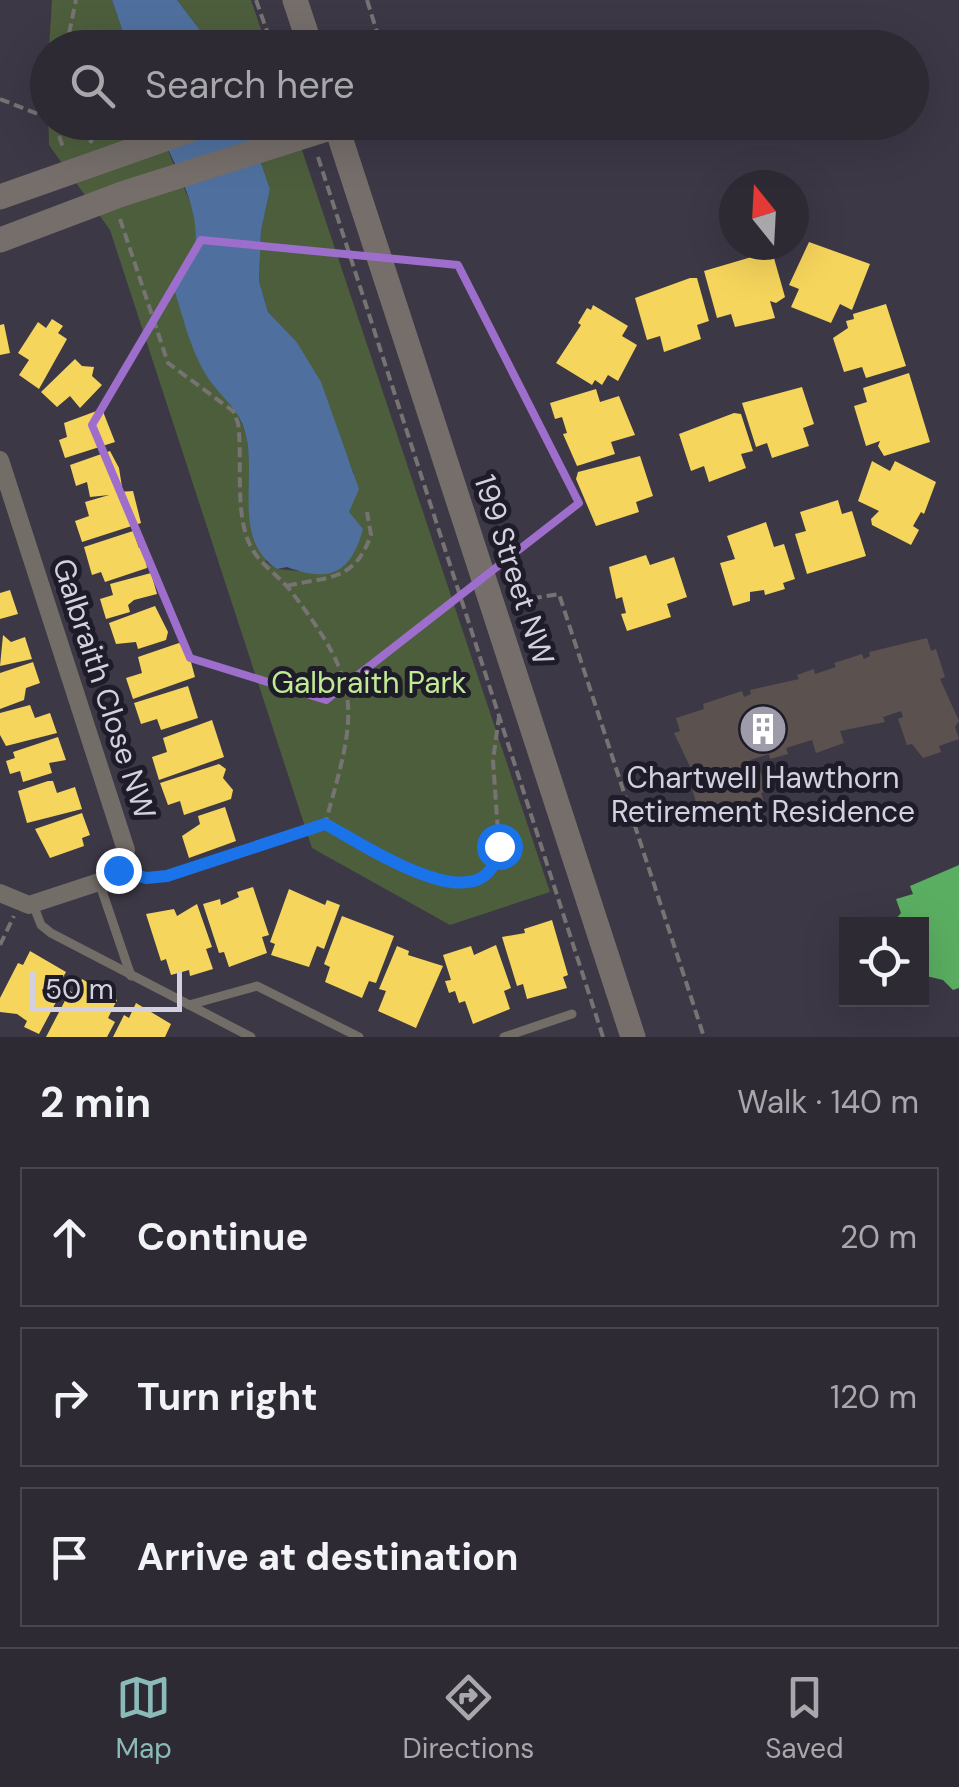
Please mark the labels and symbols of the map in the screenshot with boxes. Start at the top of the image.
north arrow [719,170,809,260]
street label: 199 Street NW [465,470,564,670]
street label: Galbraith Close NW [44,553,165,824]
park label: Galbraith Park [271,663,467,702]
building icon: Chartwell Hawthorn Retirement Residence [737,703,789,755]
place label: Chartwell Hawthorn Retirement Residence [611,758,915,831]
route start [477,824,523,870]
route end [96,848,142,894]
scale bar [30,967,182,1011]

